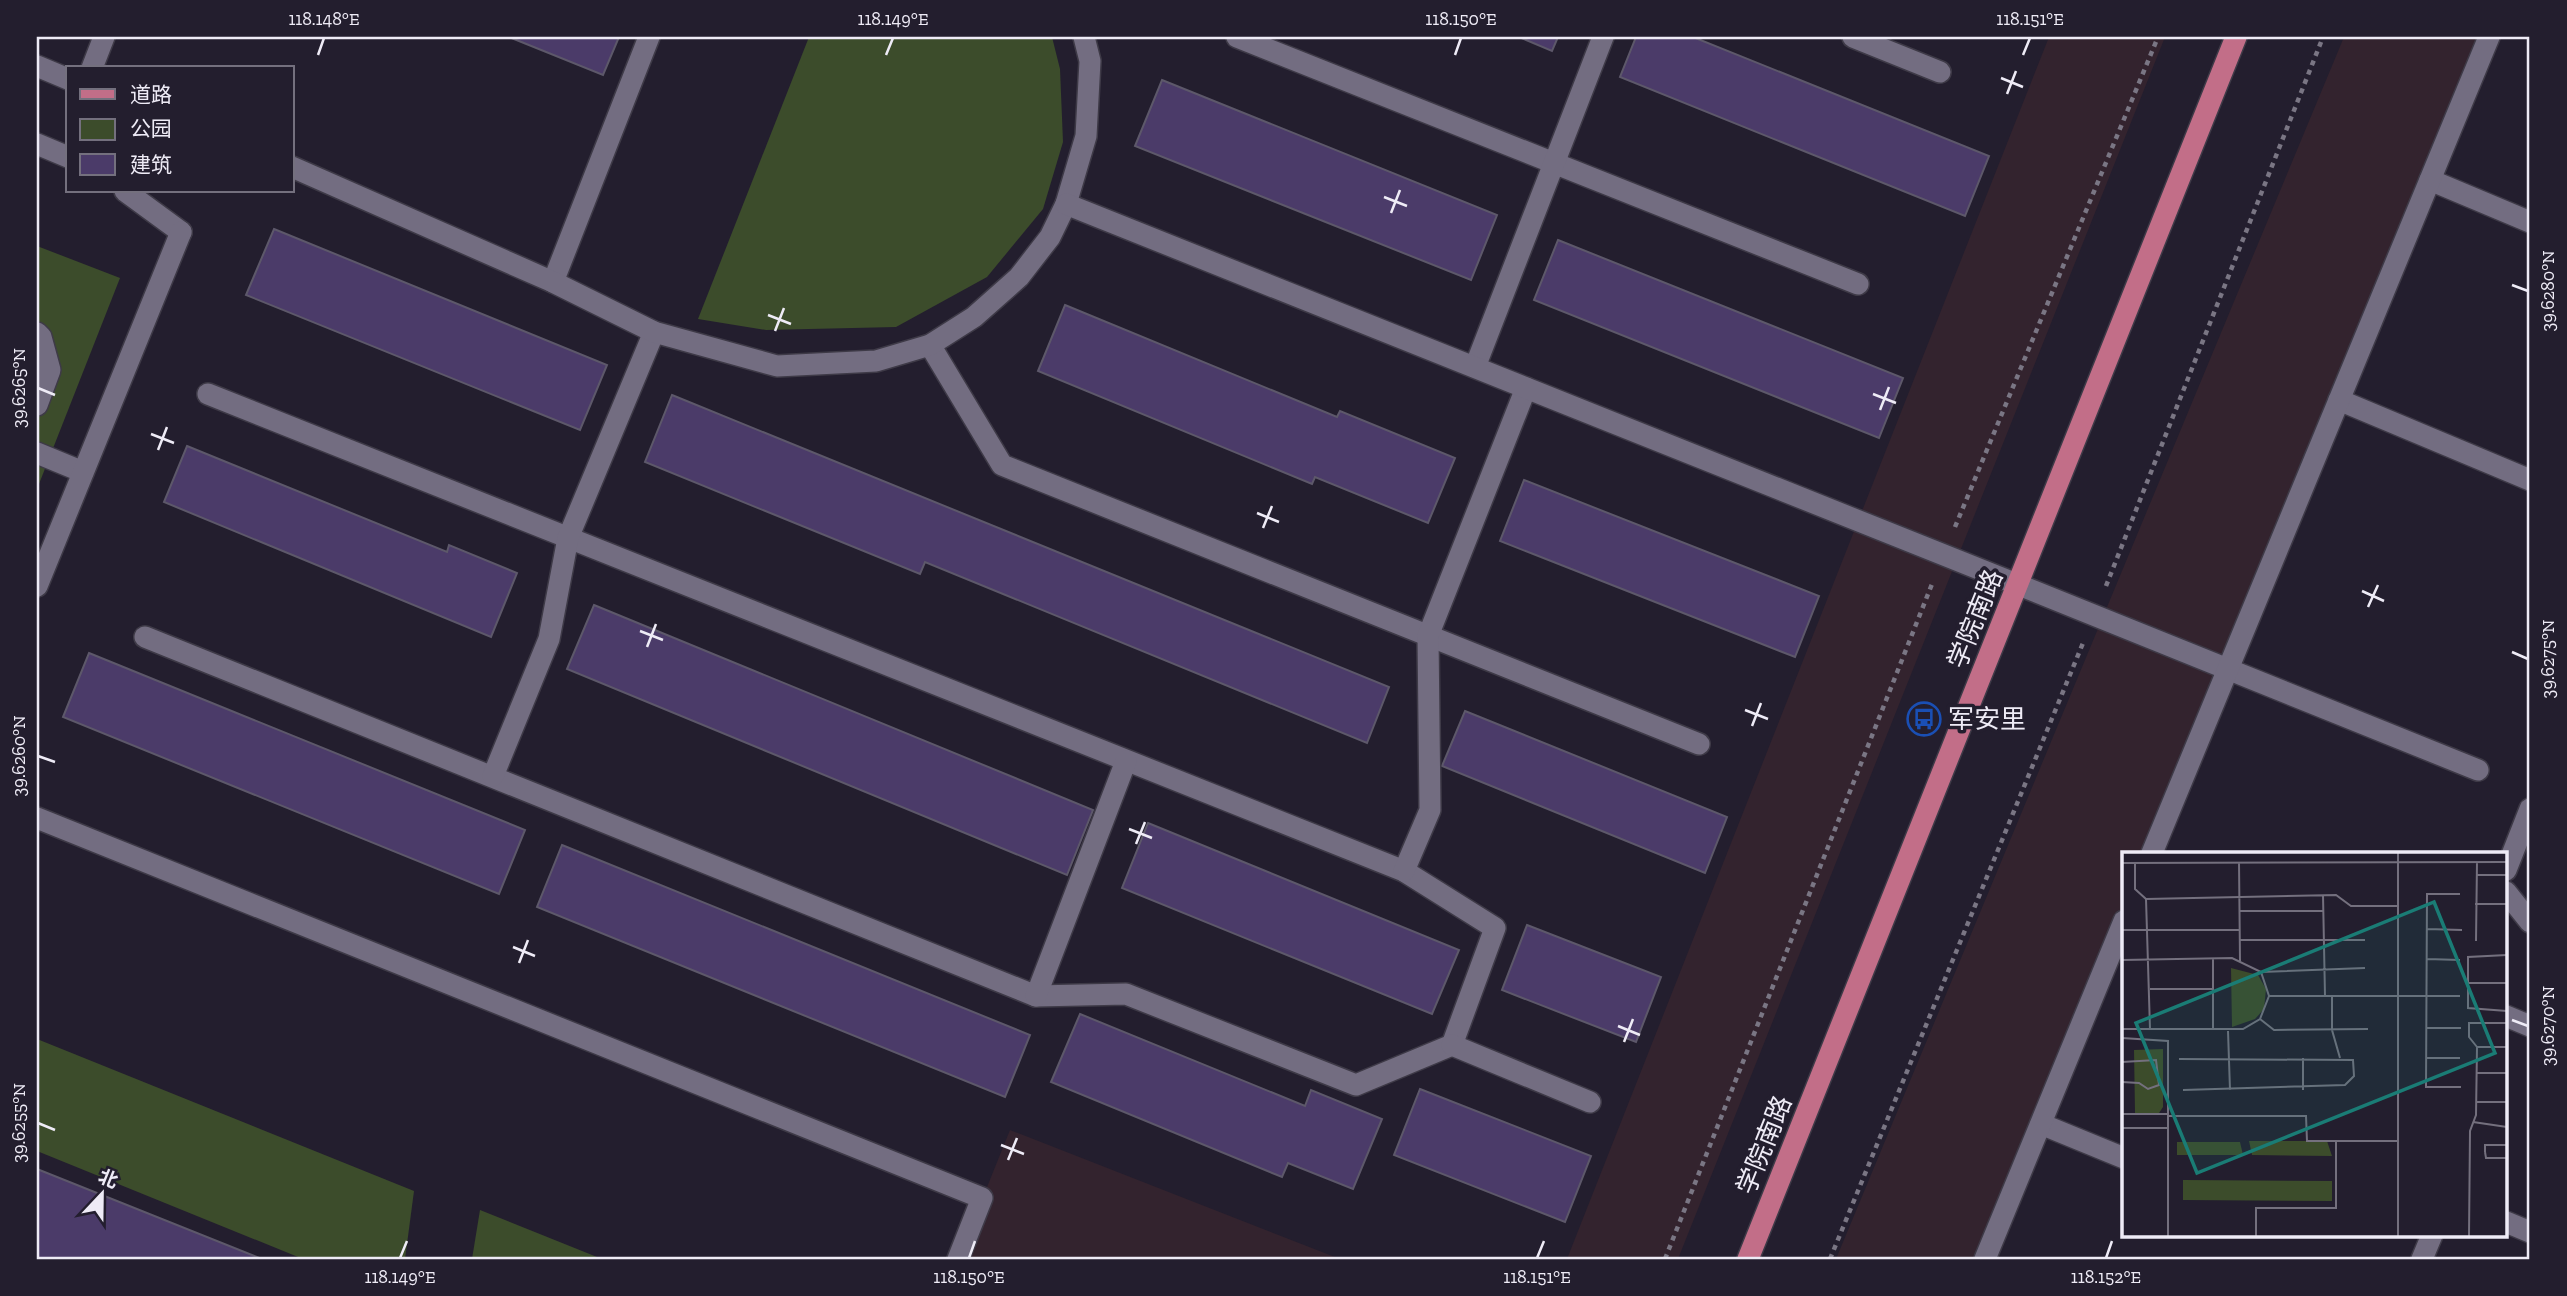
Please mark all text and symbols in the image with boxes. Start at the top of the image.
text: 118.148°E [288,8,360,30]
text: 118.149°E [857,8,929,30]
text: 118.150°E [1425,8,1497,30]
text: 118.151°E [1996,8,2064,30]
legend [66,66,294,192]
text: 道路 [130,82,172,107]
text: 公园 [130,116,172,141]
text: 建筑 [130,152,172,177]
text: 39.6280°N [2537,250,2559,332]
text: 39.6265°N [8,348,30,428]
street label: 学院南路 [1941,565,2009,673]
text: 39.6275°N [2537,620,2559,698]
bus stop icon: 军安里 [1905,700,1943,738]
place label: 军安里 [1948,703,2026,735]
text: 39.6260°N [8,716,30,796]
inset map [2122,852,2508,1236]
text: 39.6270°N [2537,986,2559,1066]
text: 39.6255°N [8,1083,30,1163]
street label: 学院南路 [1730,1091,1798,1199]
north arrow [66,1160,136,1230]
text: 北 [95,1164,121,1193]
text: 118.149°E [364,1266,436,1288]
text: 118.150°E [933,1266,1005,1288]
text: 118.151°E [1503,1266,1571,1288]
text: 118.152°E [2071,1266,2141,1288]

